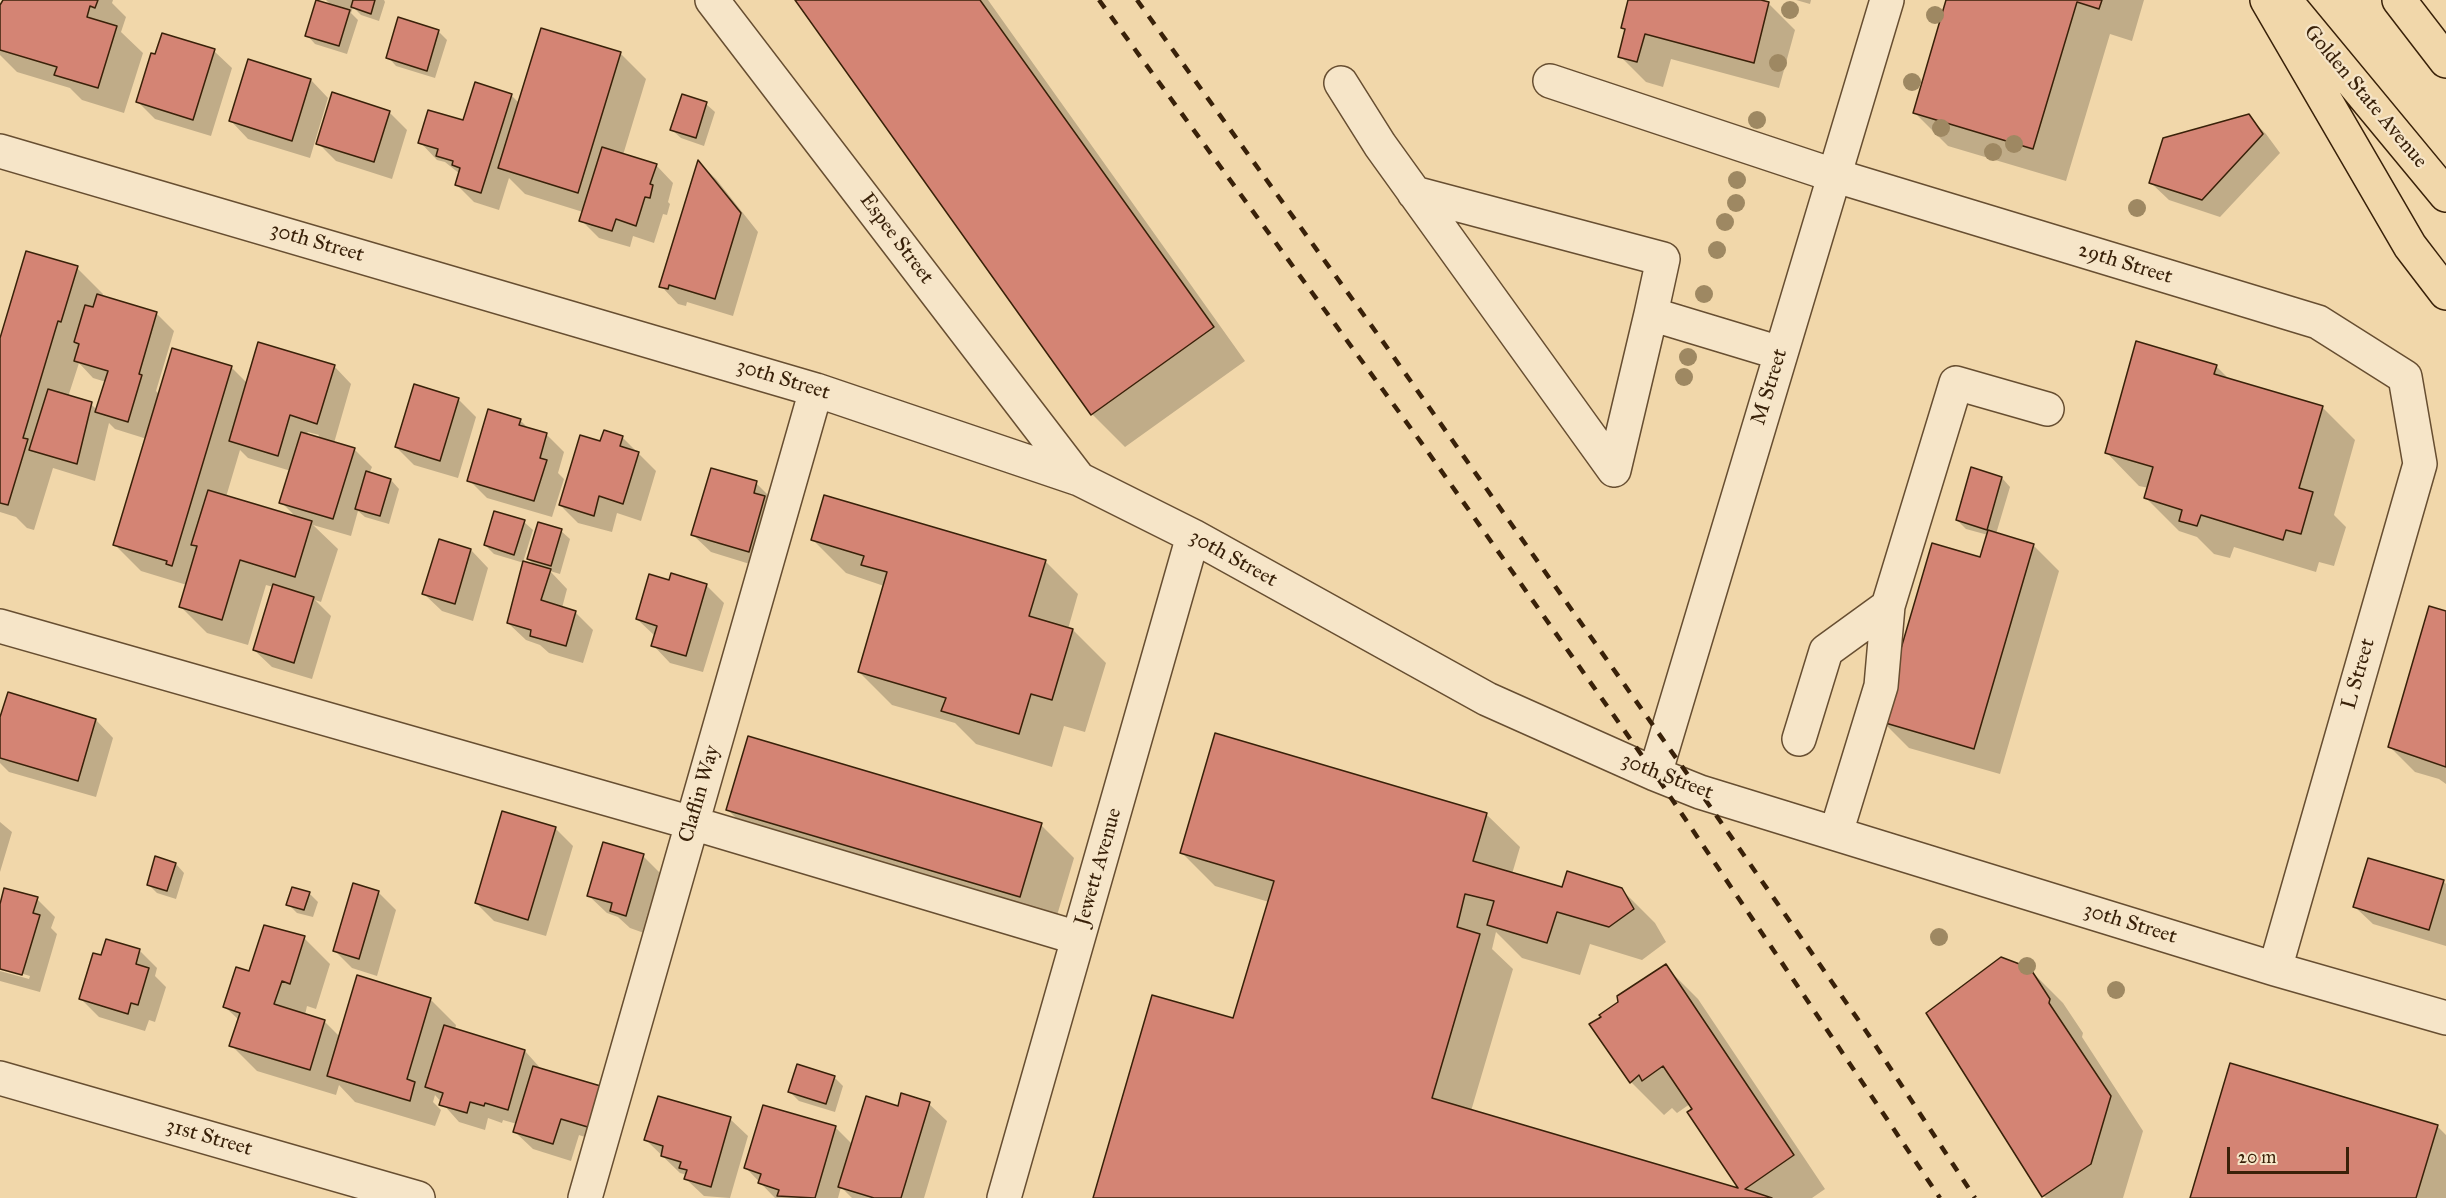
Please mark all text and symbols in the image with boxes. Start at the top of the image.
street label: Golden State Avenue [2298,20,2432,174]
street label: Espee Street [854,189,938,289]
street label: 30th Street [267,218,367,268]
street label: 29th Street [2075,238,2175,290]
street label: M Street [1746,346,1794,428]
street label: 30th Street [733,354,833,406]
street label: 30th Street [1185,525,1281,593]
street label: L Street [2337,636,2381,712]
street label: Claflin Way [674,743,726,845]
street label: 30th Street [1617,748,1717,806]
street label: Jewett Avenue [1070,805,1128,929]
street label: 30th Street [2080,898,2180,950]
street label: 31st Street [163,1114,255,1162]
scale bar [2230,1135,2352,1173]
text: 20 m [2238,1146,2276,1168]

